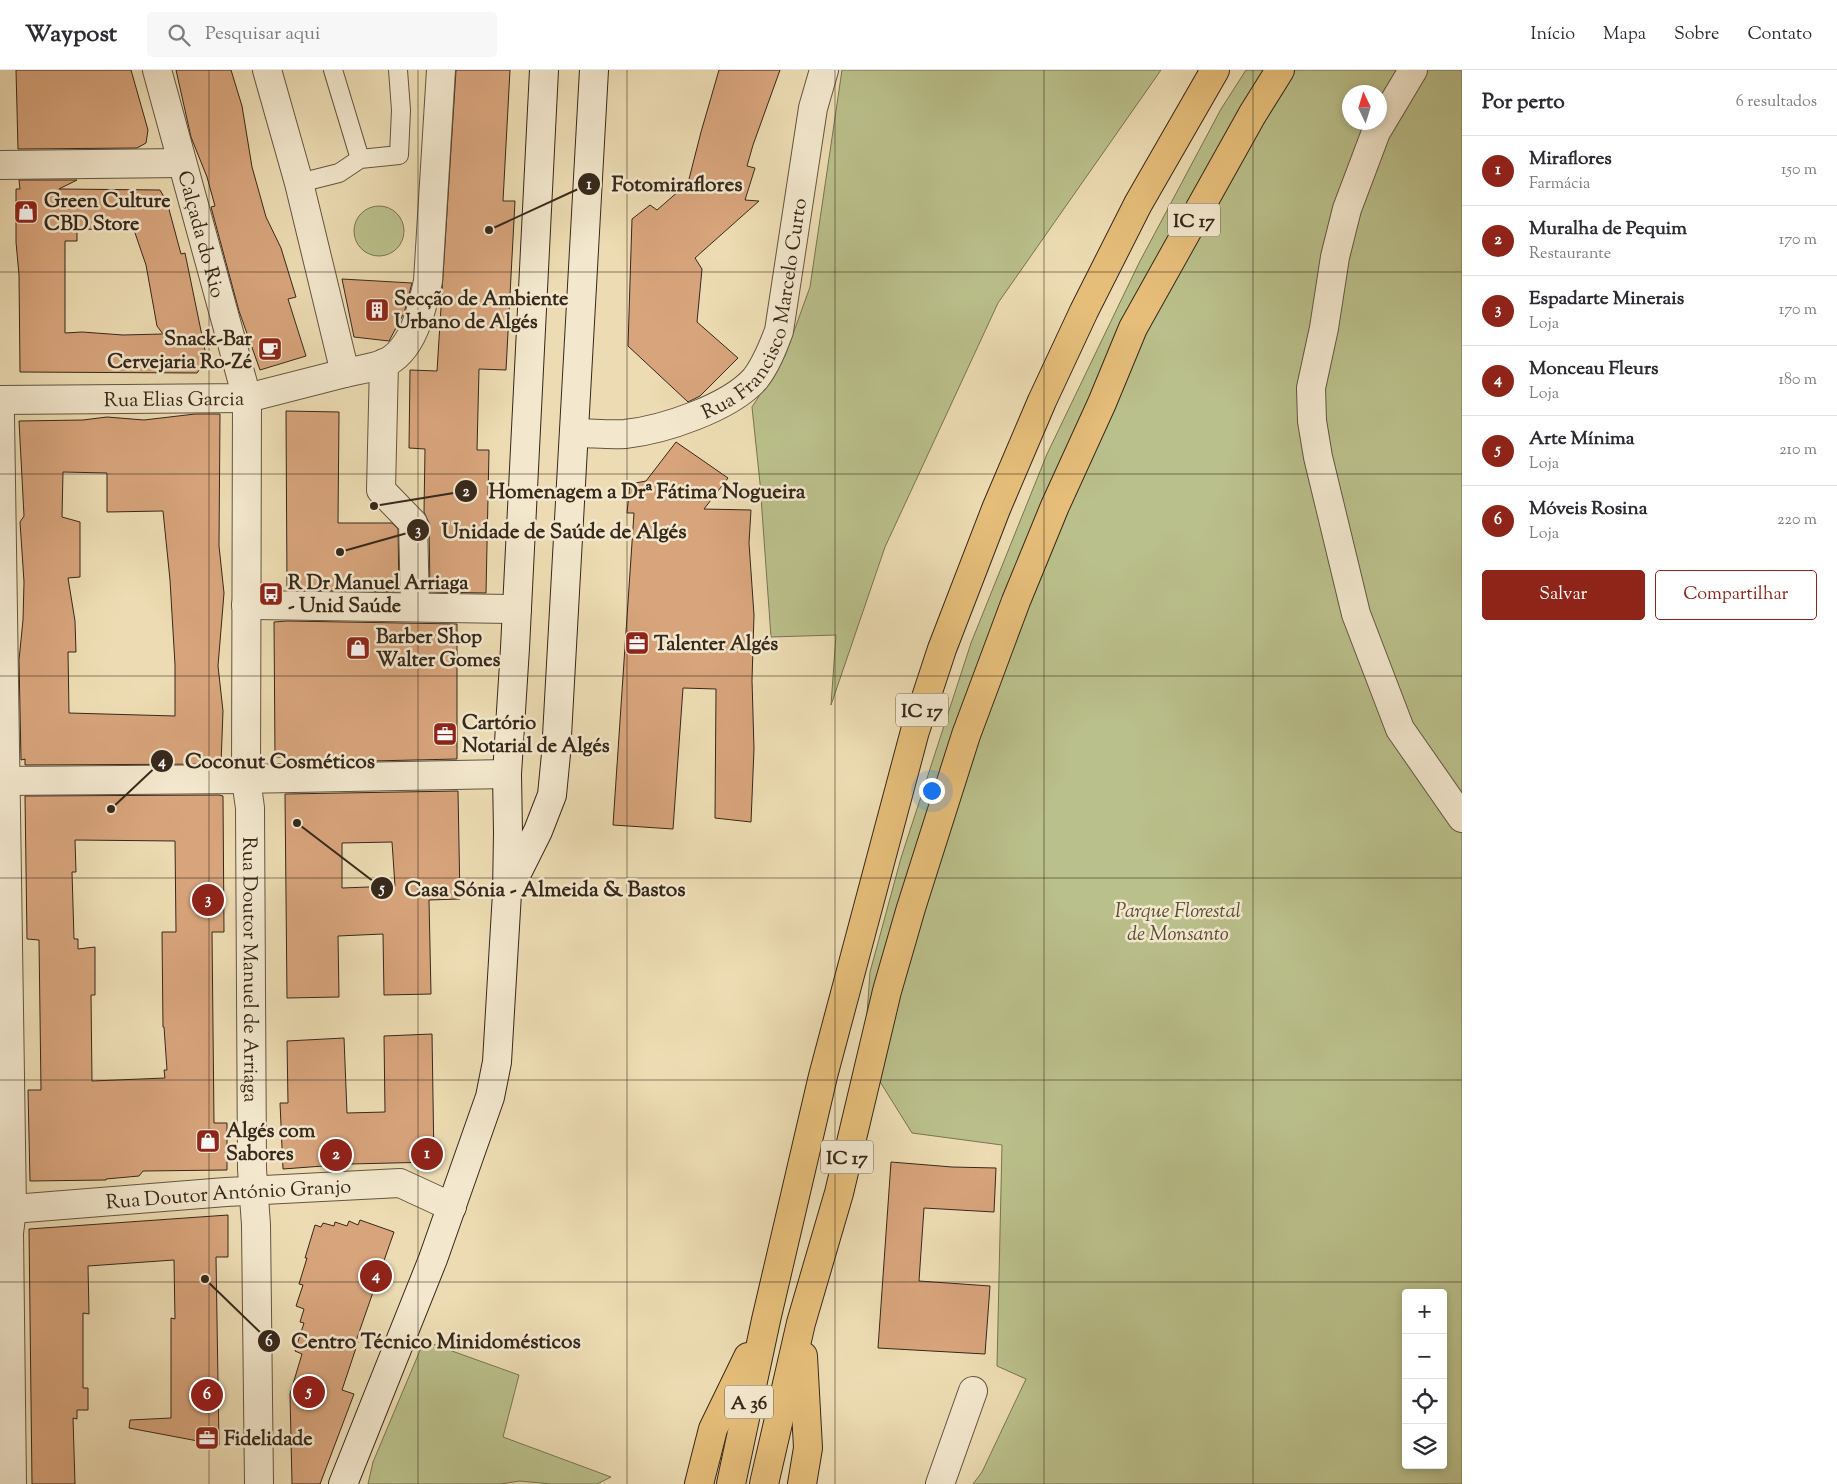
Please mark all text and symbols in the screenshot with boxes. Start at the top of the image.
search box [147,12,497,57]
text: Waypost [25,18,117,52]
icon: search [165,21,193,49]
text: Pesquisar aqui [205,21,320,48]
text: Início [1530,22,1575,48]
text: Mapa [1603,22,1646,48]
text: Sobre [1674,22,1719,48]
text: Contato [1747,22,1812,48]
north arrow [1342,85,1387,130]
text: Por perto [1482,88,1565,118]
text: 6 resultados [1736,91,1817,114]
text: Miraflores [1529,146,1612,173]
text: 1 [1495,159,1501,182]
text: 150 m [1781,159,1817,182]
callout: Fotomiraflores [576,166,752,202]
street label: Calçada do Rio [168,168,231,301]
text: Fotomiraflores [612,171,742,201]
text: Farmácia [1529,173,1590,196]
text: 1 [586,175,592,196]
place label: Green Culture CBD Store [44,188,171,240]
street label: Rua Francisco Marcelo Curto [697,196,816,428]
shop icon: Green Culture CBD Store [13,199,39,225]
road number: IC 17 [1168,204,1220,236]
text: Muralha de Pequim [1529,216,1687,243]
text: 2 [1494,229,1502,252]
text: 170 m [1779,229,1817,252]
text: Restaurante [1529,243,1611,266]
place label: Secção de Ambiente Urbano de Algés [394,286,568,338]
text: Espadarte Minerais [1529,286,1684,313]
building icon: Secção de Ambiente Urbano de Algés [364,297,390,323]
text: 3 [1495,299,1501,322]
text: 170 m [1779,299,1817,322]
text: Loja [1529,313,1559,336]
place label: Snack-Bar Cervejaria Ro-Zé [107,326,252,378]
cafe icon: Snack-Bar Cervejaria Ro-Zé [257,336,283,362]
text: Monceau Fleurs [1529,356,1659,383]
text: 4 [1494,369,1502,392]
text: 180 m [1778,369,1817,392]
text: Loja [1529,383,1559,406]
street label: Rua Elias Garcia [104,386,244,416]
text: Arte Mínima [1529,426,1635,453]
text: 5 [1495,439,1501,462]
text: 210 m [1779,439,1817,462]
text: Loja [1529,453,1559,476]
callout: Homenagem a Drª Fátima Nogueira [453,473,815,509]
text: Homenagem a Drª Fátima Nogueira [488,478,806,508]
text: 2 [462,482,470,503]
text: Móveis Rosina [1529,496,1648,523]
text: 6 [1494,509,1502,532]
text: 220 m [1777,509,1817,532]
callout: Unidade de Saúde de Algés [406,512,696,548]
text: Unidade de Saúde de Algés [441,518,687,548]
text: 3 [415,521,421,542]
text: Loja [1529,523,1559,546]
place label: R Dr Manuel Arriaga - Unid Saúde [288,570,469,622]
button: Salvar [1482,570,1645,620]
button: Compartilhar [1655,570,1817,620]
bus stop icon: R Dr Manuel Arriaga - Unid Saúde [258,581,284,607]
place label: Barber Shop Walter Gomes [376,624,501,676]
office icon: Talenter Algés [624,630,650,656]
place label: Talenter Algés [654,631,778,660]
shop icon: Barber Shop Walter Gomes [345,635,371,661]
road number: IC 17 [896,694,948,726]
place label: Cartório Notarial de Algés [462,710,610,762]
office icon: Cartório Notarial de Algés [432,721,458,747]
callout: Coconut Cosméticos [150,743,385,779]
text: Coconut Cosméticos [185,748,375,778]
text: 4 [157,752,166,773]
your location [919,778,945,804]
street label: Rua Doutor Manuel de Arriaga [233,837,264,1103]
callout: Casa Sónia - Almeida & Bastos [370,870,696,906]
text: Casa Sónia - Almeida & Bastos [404,876,686,906]
text: 5 [378,879,385,900]
pin: 3 [192,881,224,919]
park label: Parque Florestal de Monsanto [1115,898,1241,950]
place label: Algés com Sabores [226,1118,316,1170]
shop icon: Algés com Sabores [195,1128,221,1154]
pin: 1 [411,1135,443,1173]
pin: 2 [320,1136,352,1174]
road number: IC 17 [821,1140,873,1174]
street label: Rua Doutor António Granjo [105,1174,352,1219]
pin: 4 [360,1257,392,1295]
map controls [1402,1289,1447,1469]
button: + [1402,1289,1447,1334]
callout: Centro Técnico Minidomésticos [257,1323,591,1359]
text: Centro Técnico Minidomésticos [291,1328,581,1358]
text: 6 [265,1332,273,1353]
button: − [1402,1334,1447,1379]
pin: 5 [293,1373,325,1411]
pin: 6 [191,1376,223,1414]
button: locate [1402,1379,1447,1424]
road number: A 36 [725,1385,773,1418]
button: layers [1402,1424,1447,1469]
office icon: Fidelidade [194,1425,220,1451]
place label: Fidelidade [224,1426,313,1455]

